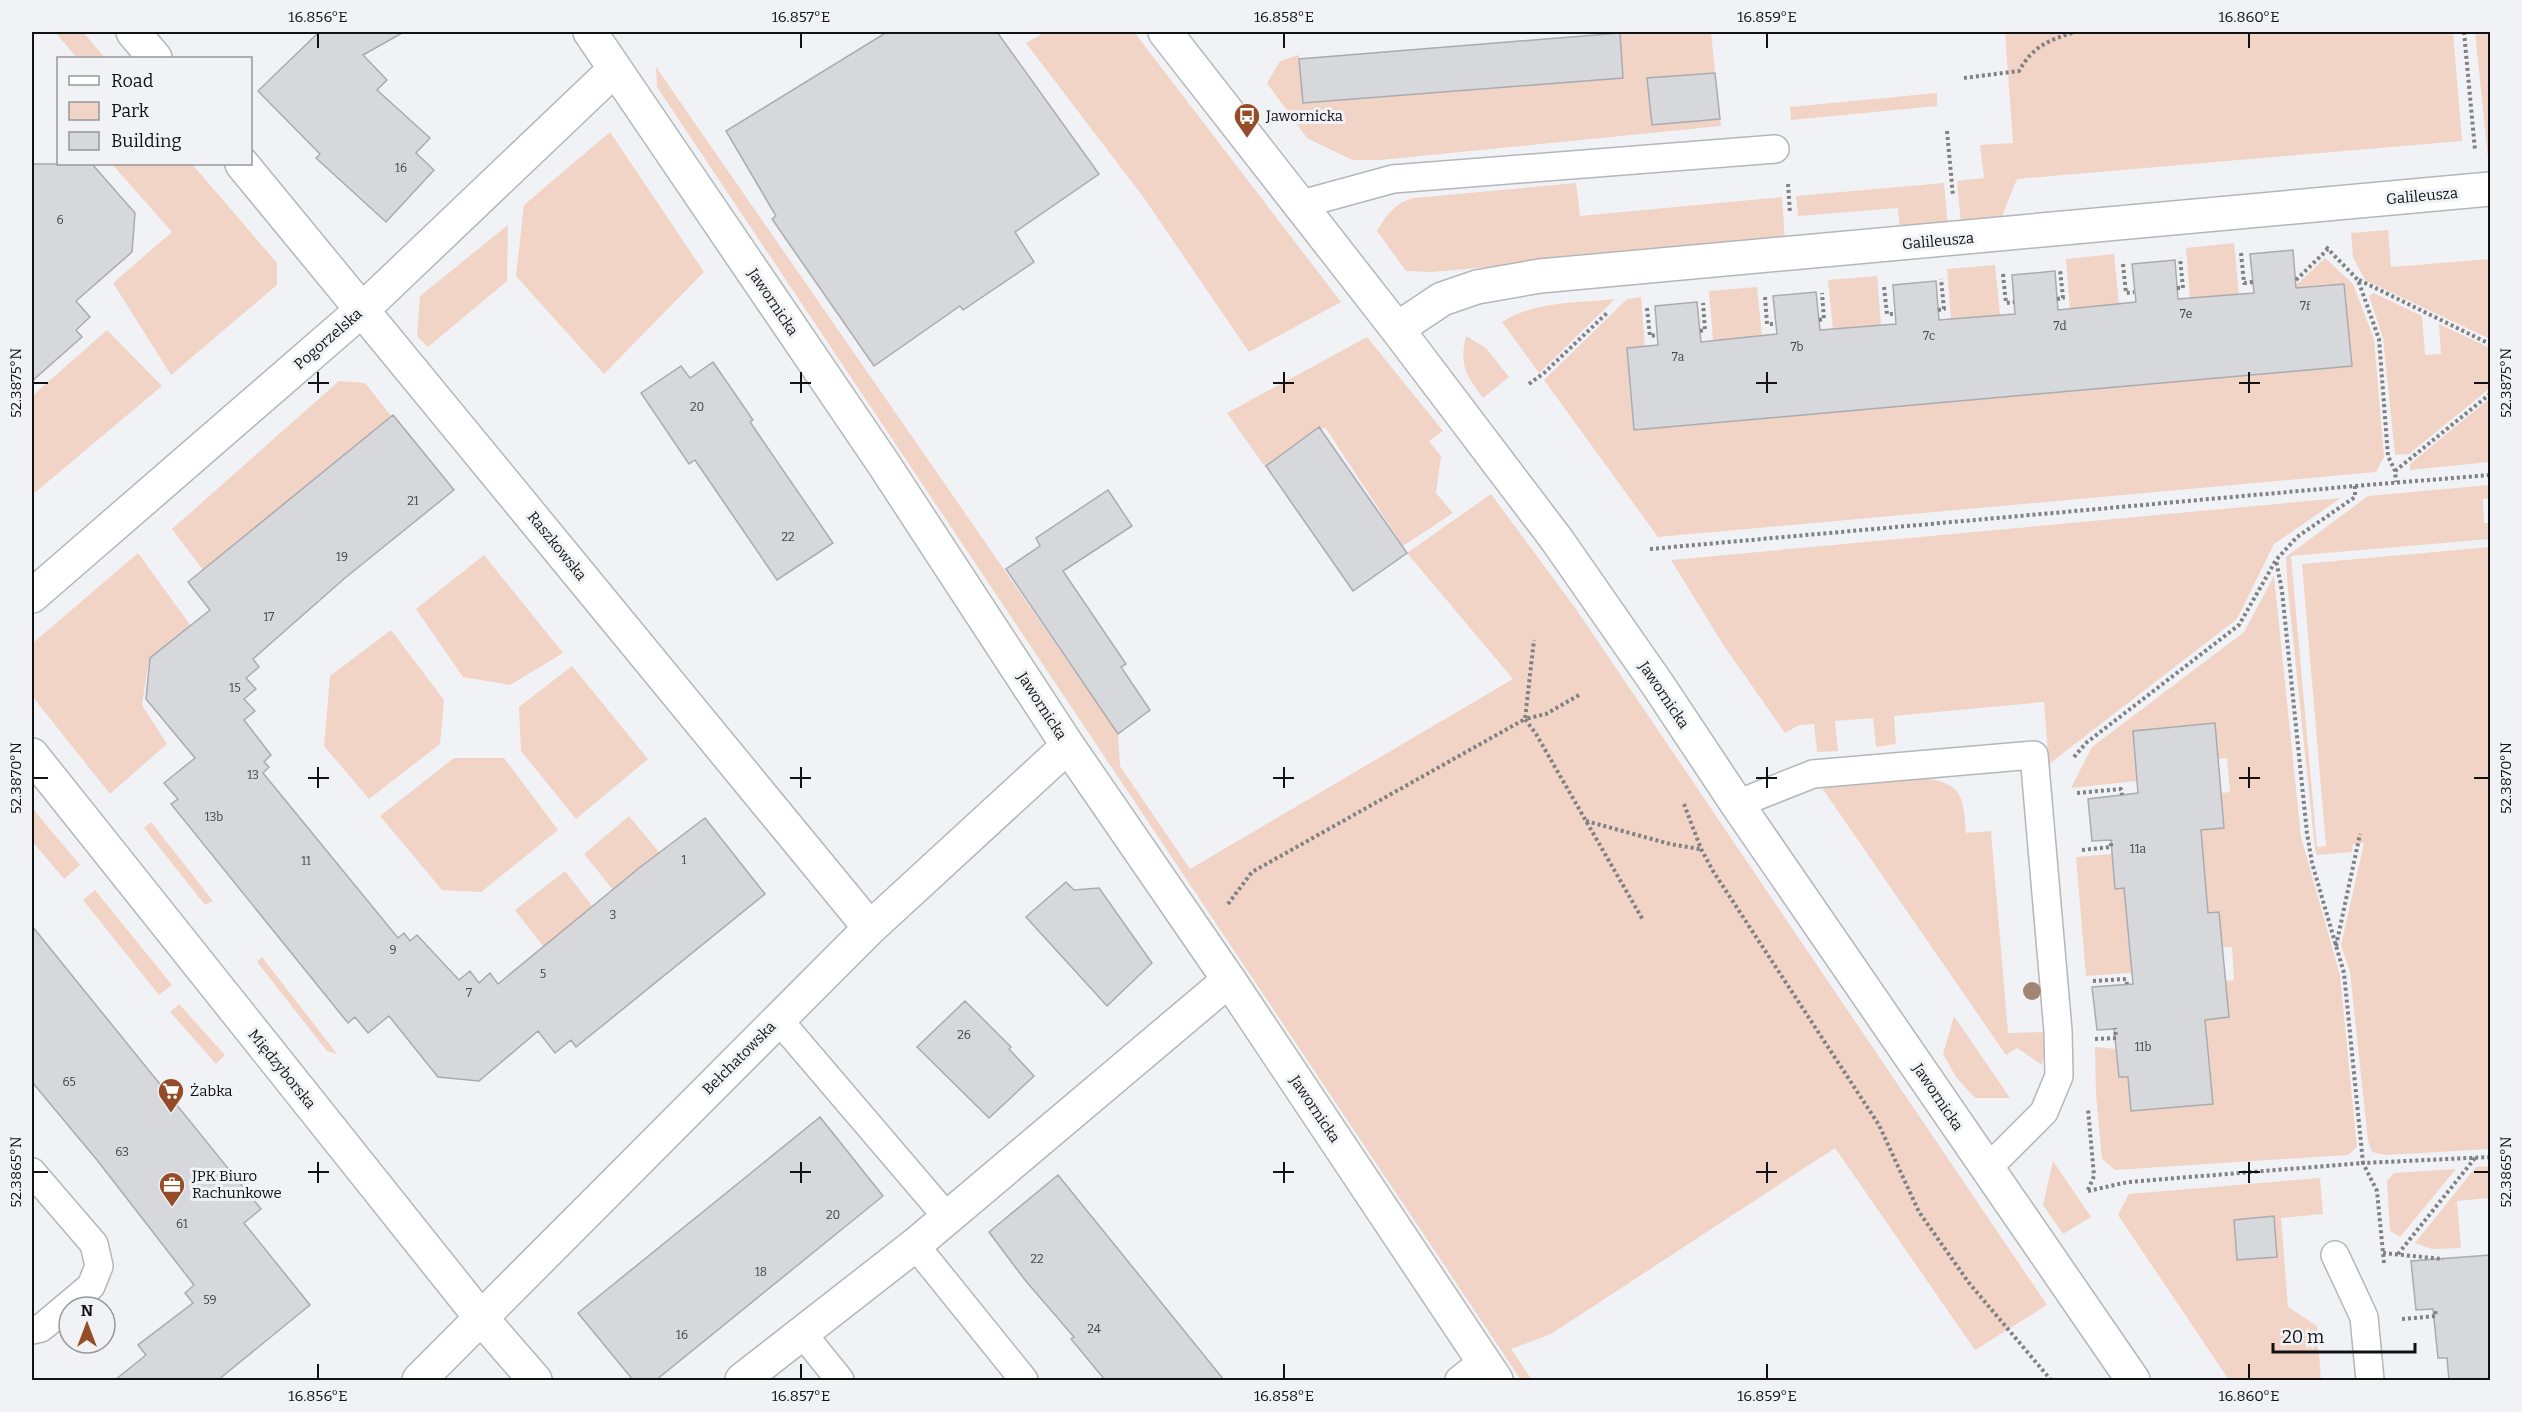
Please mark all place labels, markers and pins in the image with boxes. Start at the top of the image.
bus stop icon: Jawornicka [1232,101,1262,139]
place label: Jawornicka [1265,107,1343,125]
supermarket icon: Żabka [156,1076,186,1114]
place label: Żabka [190,1082,232,1100]
place label: JPK Biuro Rachunkowe [191,1167,282,1202]
office icon: JPK Biuro Rachunkowe [157,1170,187,1208]

